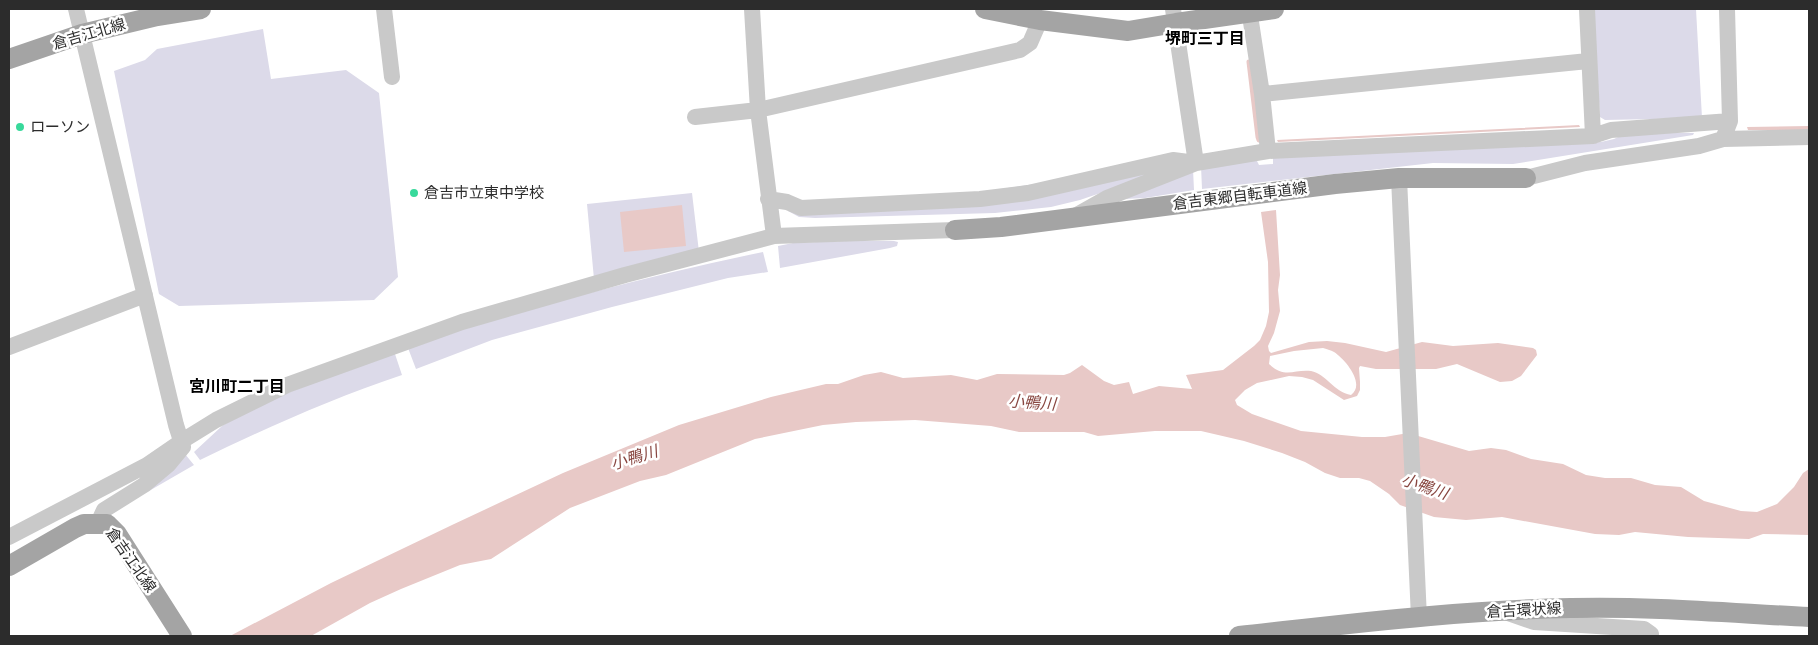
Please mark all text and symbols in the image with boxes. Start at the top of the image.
street label: 倉吉江北線 [50,15,127,52]
district label: 堺町三丁目 [1165,30,1245,47]
place label: ローソン [30,118,90,135]
marker: ローソン [14,121,26,133]
street label: 倉吉東郷自転車道線 [1172,179,1308,212]
place label: 倉吉市立東中学校 [424,184,544,201]
marker: 倉吉市立東中学校 [408,187,420,199]
district label: 宮川町二丁目 [189,378,285,395]
water label: 小鴨川 [1007,392,1058,413]
water label: 小鴨川 [609,442,661,473]
water label: 小鴨川 [1399,471,1452,503]
street label: 倉吉江北線 [103,524,160,595]
street label: 倉吉環状線 [1486,599,1562,620]

